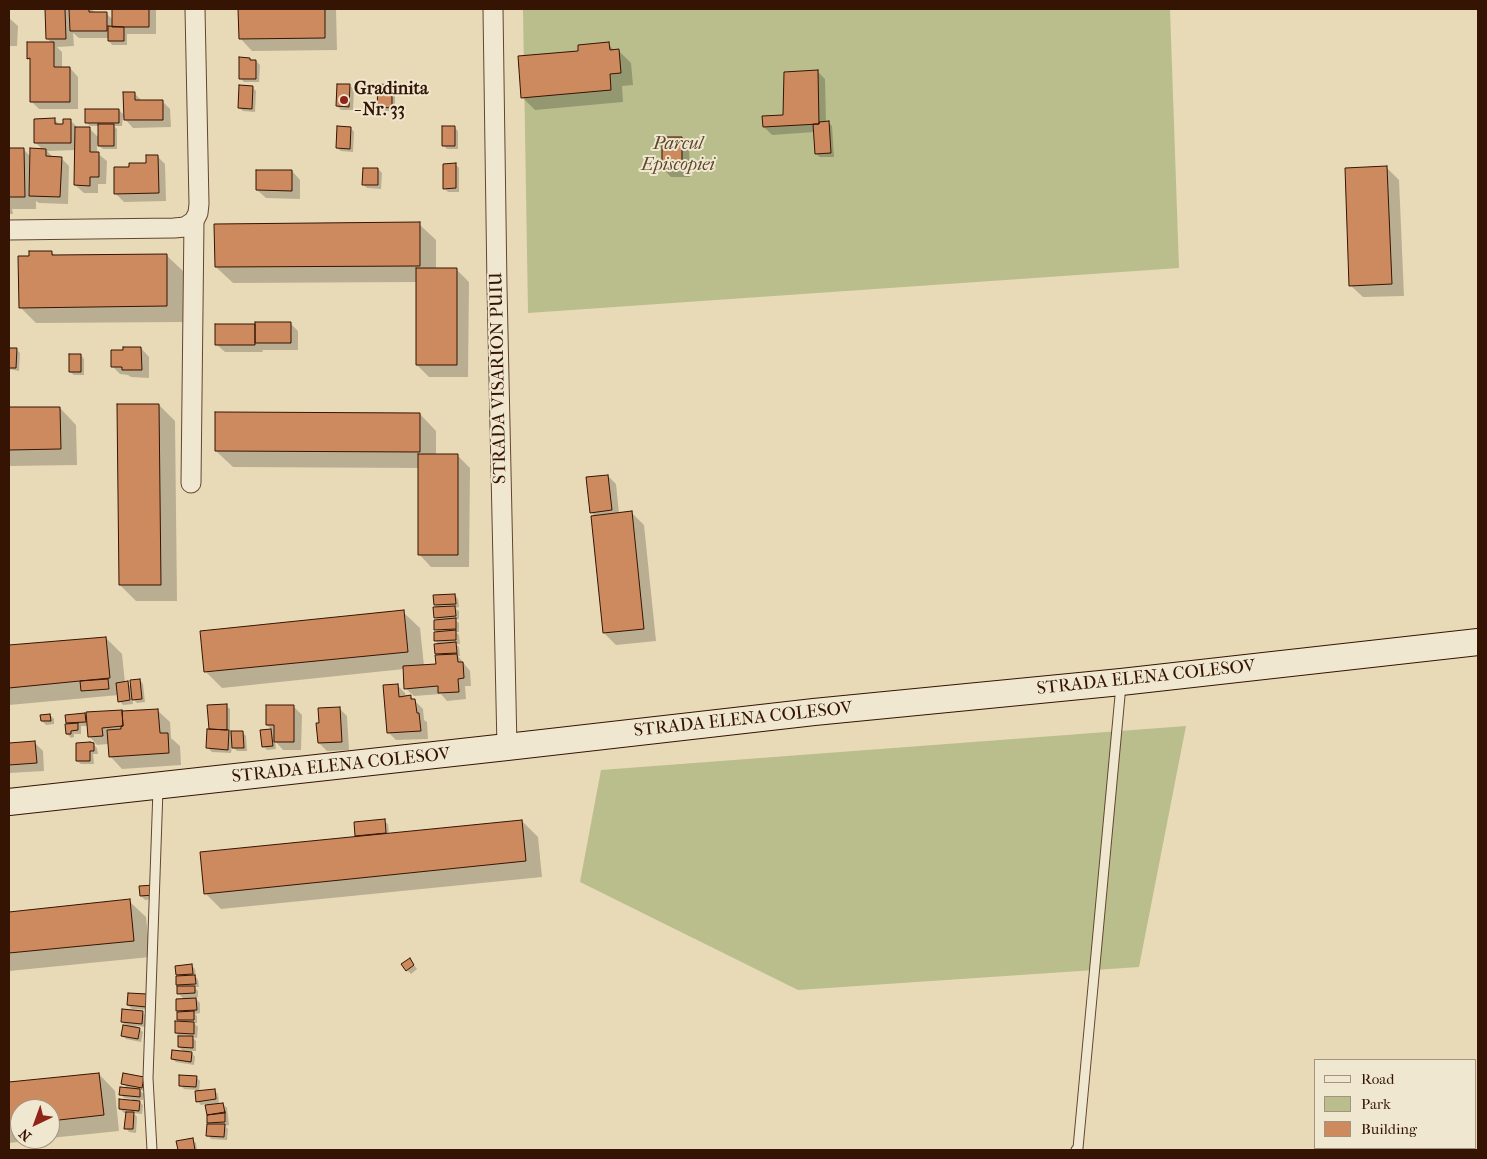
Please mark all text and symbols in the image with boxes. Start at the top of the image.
place label: Gradinita - Nr. 33 [354,79,428,122]
marker: Gradinita - Nr. 33 [338,94,350,106]
park label: Parcul Episcopiei [641,134,715,176]
street label: STRADA VISARION PUIU [486,272,512,484]
street label: STRADA ELENA COLESOV [1036,656,1256,700]
street label: STRADA ELENA COLESOV [633,698,853,742]
street label: STRADA ELENA COLESOV [231,744,451,788]
legend [1314,1059,1477,1149]
text: Road [1361,1070,1394,1088]
text: Park [1361,1095,1391,1113]
north arrow [10,1099,60,1149]
text: Building [1361,1120,1417,1138]
text: N [16,1125,35,1145]

